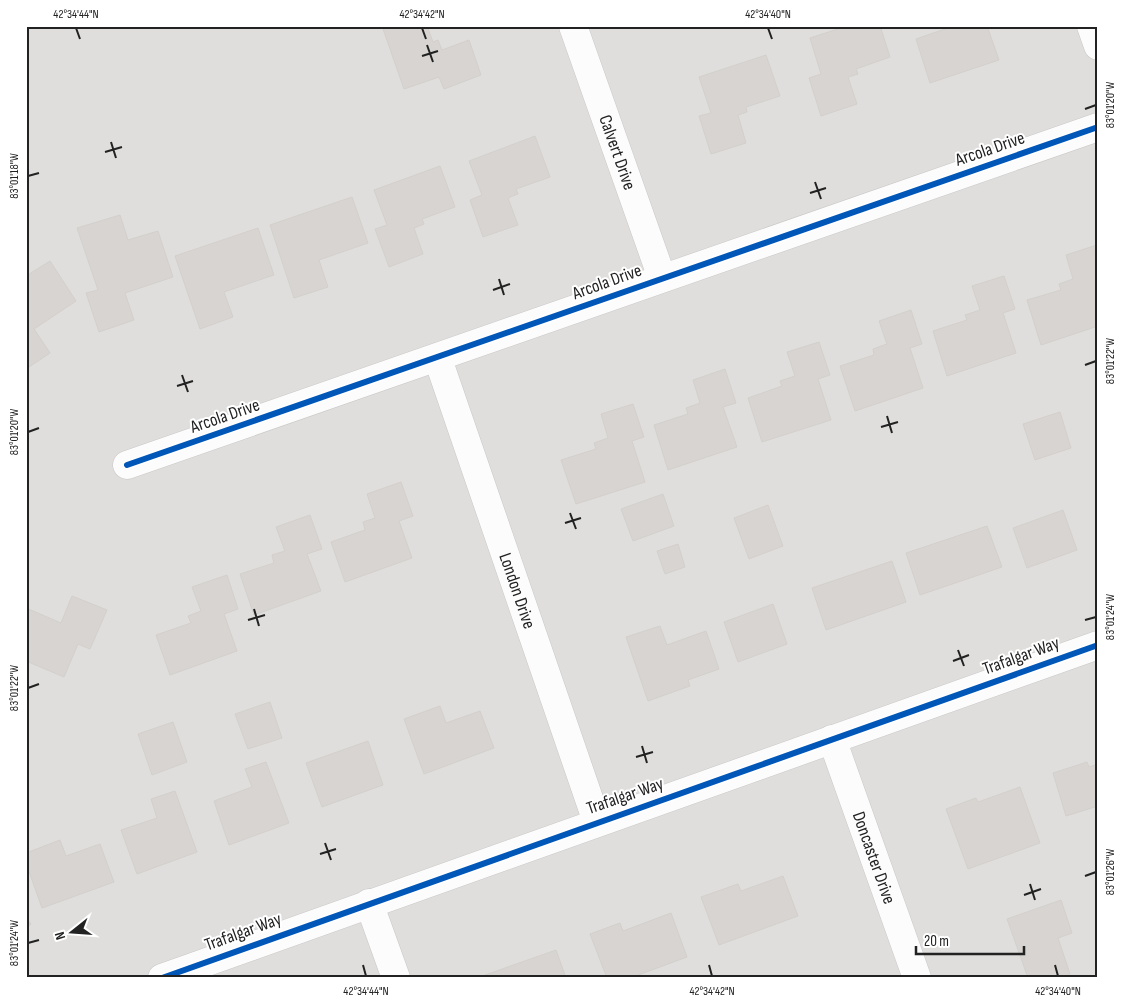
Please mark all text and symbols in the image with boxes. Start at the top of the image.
text: 42°34'44"N [53,7,99,22]
text: 42°34'42"N [399,7,445,22]
text: 42°34'40"N [745,7,791,22]
text: 83°01'20"W [1103,81,1118,128]
street label: Calvert Drive [595,112,641,193]
street label: Arcola Drive [952,127,1028,171]
text: 83°01'18"W [7,153,22,199]
street label: Arcola Drive [569,260,644,305]
text: 83°01'22"W [1103,338,1118,384]
street label: Arcola Drive [187,394,263,438]
text: 83°01'20"W [7,408,22,455]
street label: London Drive [495,550,540,631]
text: 83°01'24"W [1103,594,1118,640]
street label: Trafalgar Way [980,632,1062,680]
text: 83°01'22"W [7,665,22,711]
street label: Trafalgar Way [584,773,666,819]
street label: Doncaster Drive [848,809,900,907]
text: 83°01'26"W [1103,849,1118,895]
north arrow [48,906,98,956]
street label: Trafalgar Way [202,908,284,956]
text: 83°01'24"W [7,920,22,966]
scale bar [916,924,1024,956]
text: N [51,930,69,942]
text: 20 m [924,932,949,951]
text: 42°34'44"N [343,984,389,999]
text: 42°34'42"N [689,984,735,999]
text: 42°34'40"N [1035,984,1081,999]

